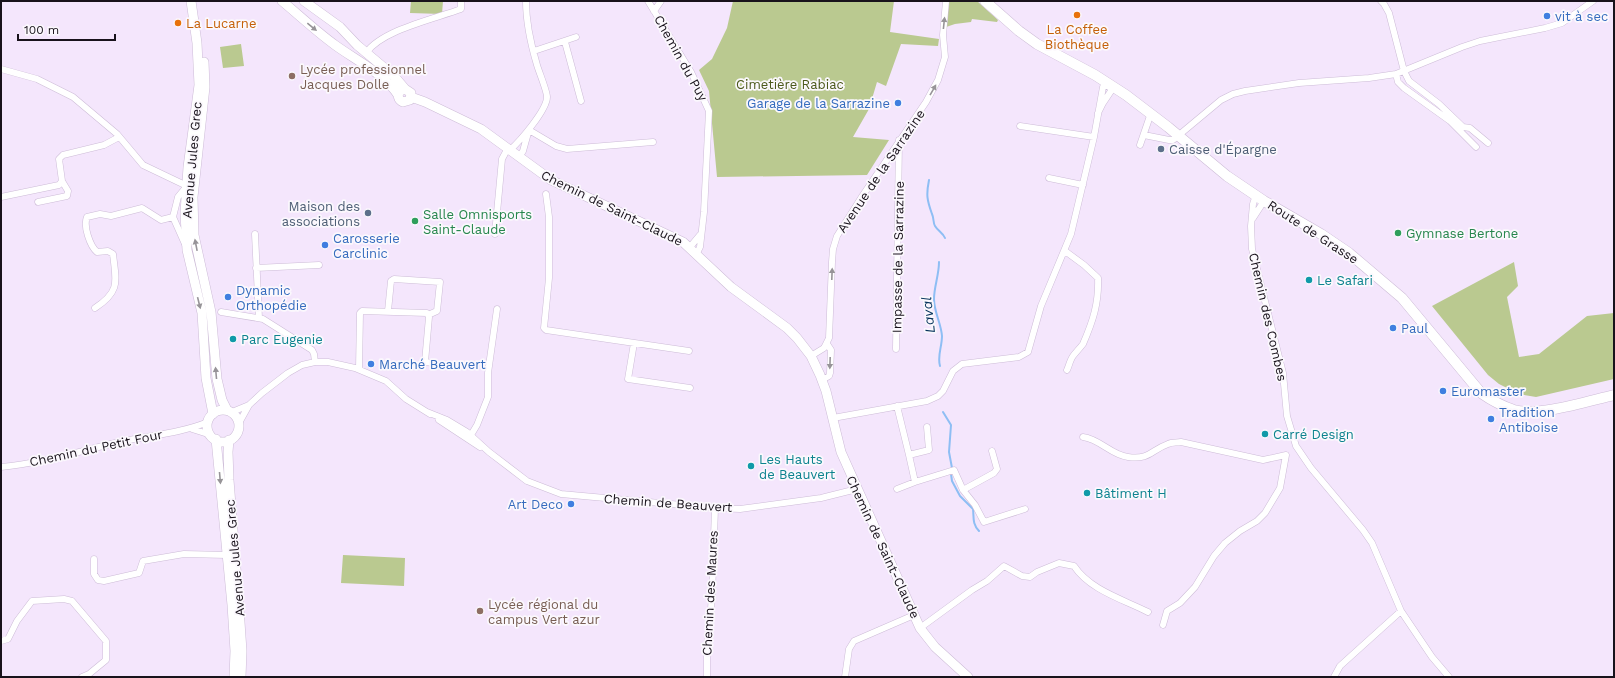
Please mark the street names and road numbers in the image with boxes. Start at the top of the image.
street label: Chemin du Puy [651,12,711,104]
street label: Avenue Jules Grec [179,101,205,219]
street label: Avenue de la Sarrazine [834,107,928,235]
street label: Chemin de Saint-Claude [539,167,685,249]
street label: Impasse de la Sarrazine [889,181,907,333]
street label: Route de Grasse [1265,197,1361,267]
street label: Chemin des Combes [1246,251,1290,383]
street label: Chemin du Petit Four [28,427,164,469]
street label: Chemin de Saint-Claude [843,473,923,621]
street label: Chemin de Beauvert [603,491,733,515]
street label: Avenue Jules Grec [222,499,248,617]
street label: Chemin des Maures [699,530,721,656]

